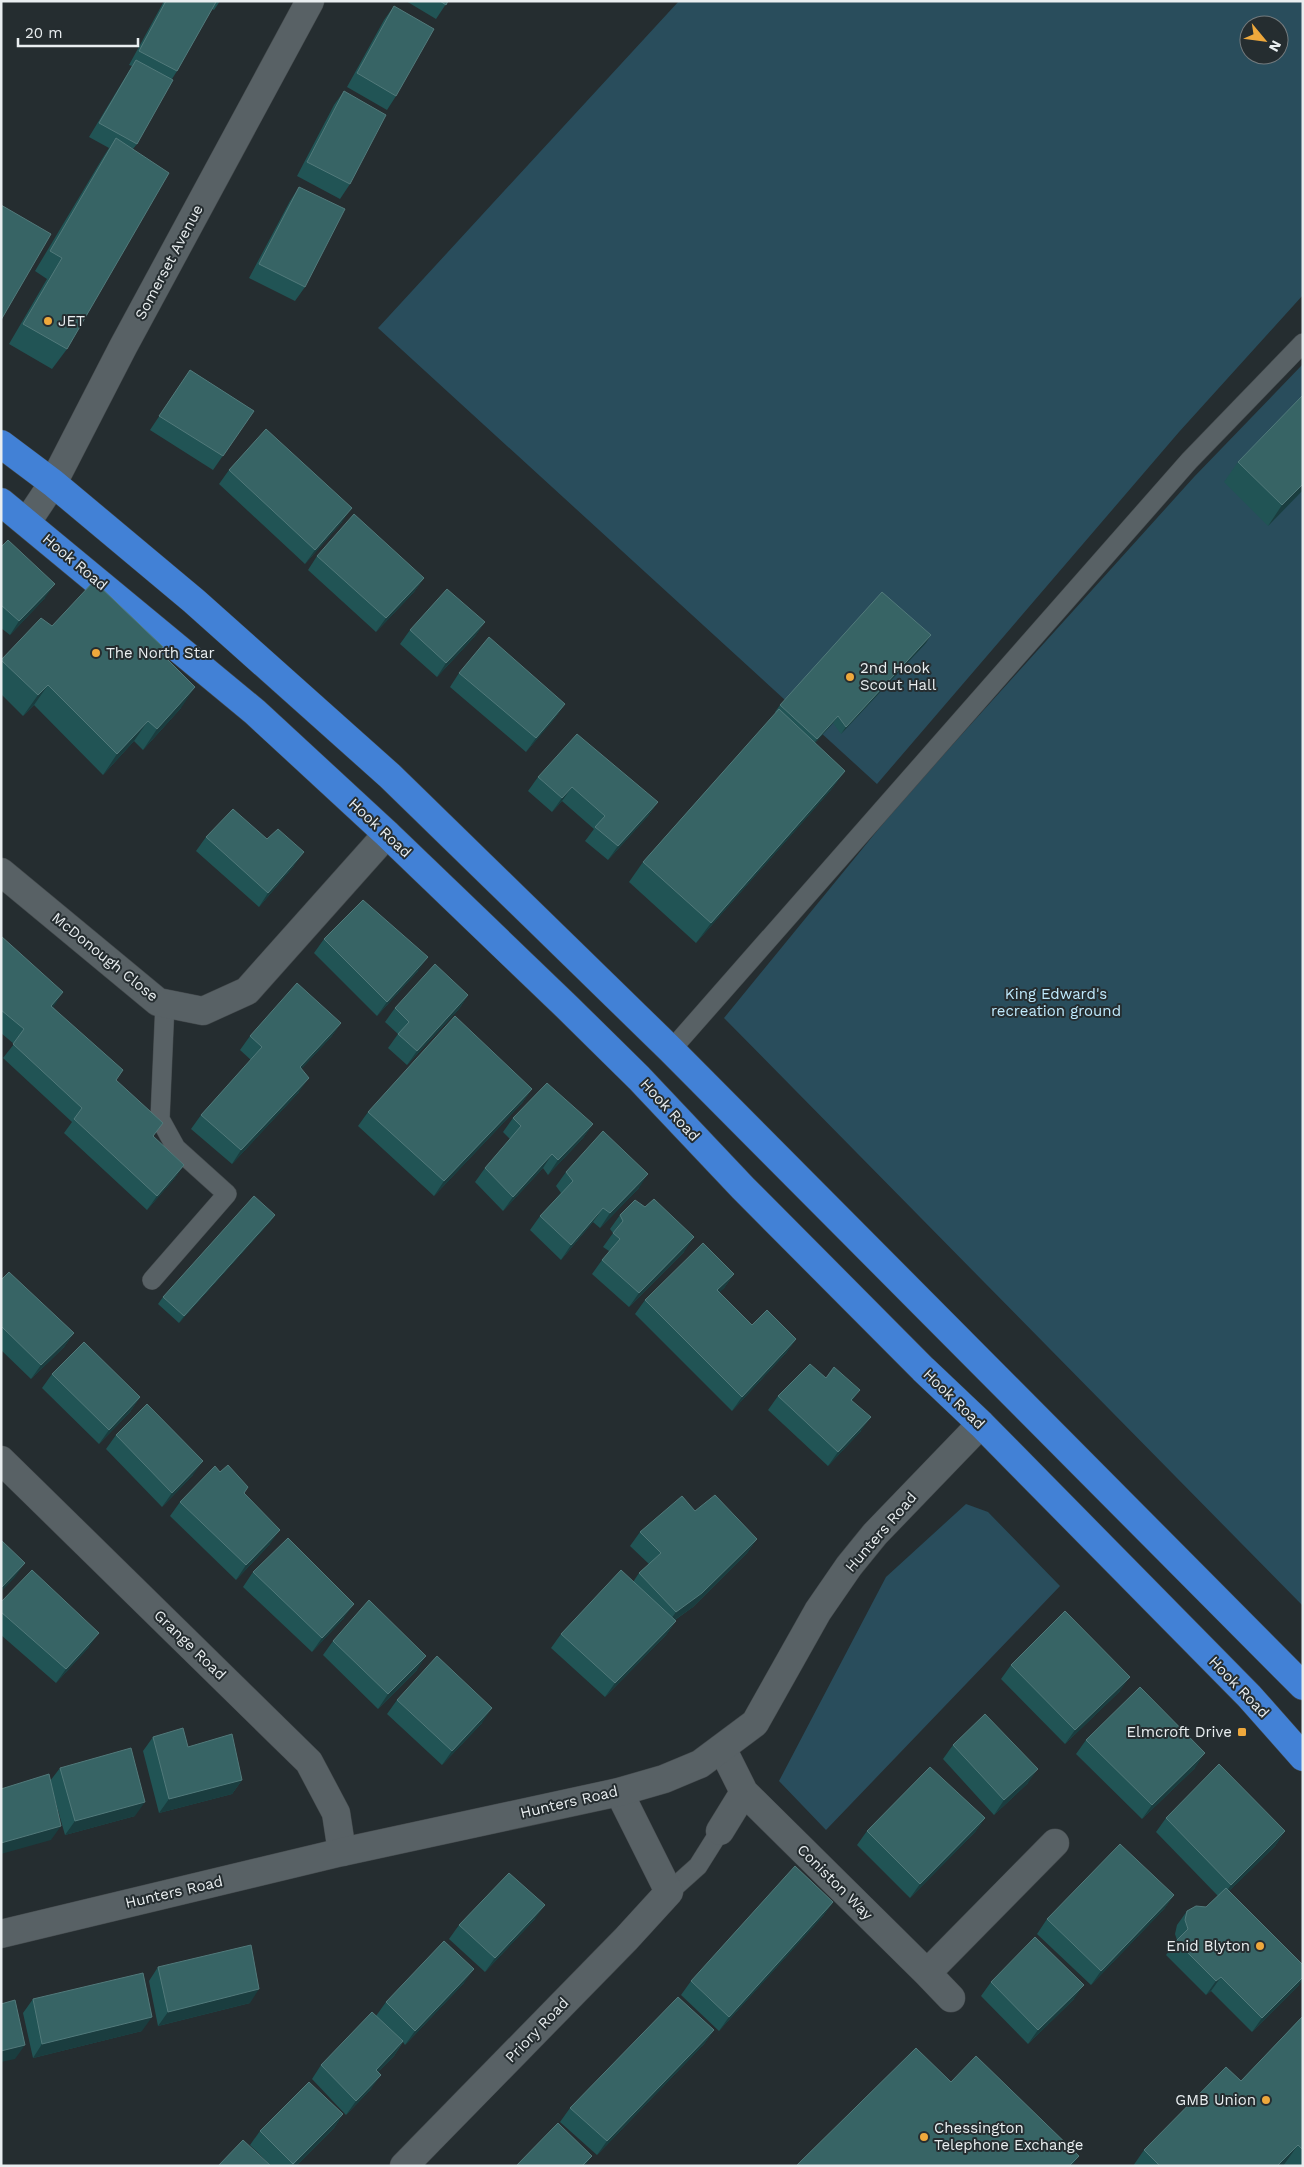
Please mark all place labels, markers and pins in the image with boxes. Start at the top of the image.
place label: JET [58,312,85,330]
marker: JET [42,315,54,327]
place label: The North Star [106,644,215,662]
marker: The North Star [90,647,102,659]
place label: 2nd Hook Scout Hall [860,659,937,694]
marker: 2nd Hook Scout Hall [844,671,856,683]
place label: Elmcroft Drive [1127,1723,1232,1741]
marker: Elmcroft Drive [1236,1726,1248,1738]
place label: Enid Blyton [1166,1937,1250,1955]
marker: Enid Blyton [1254,1940,1266,1952]
place label: GMB Union [1175,2091,1256,2109]
marker: GMB Union [1260,2094,1272,2106]
place label: Chessington Telephone Exchange [934,2119,1083,2154]
marker: Chessington Telephone Exchange [918,2131,930,2143]

